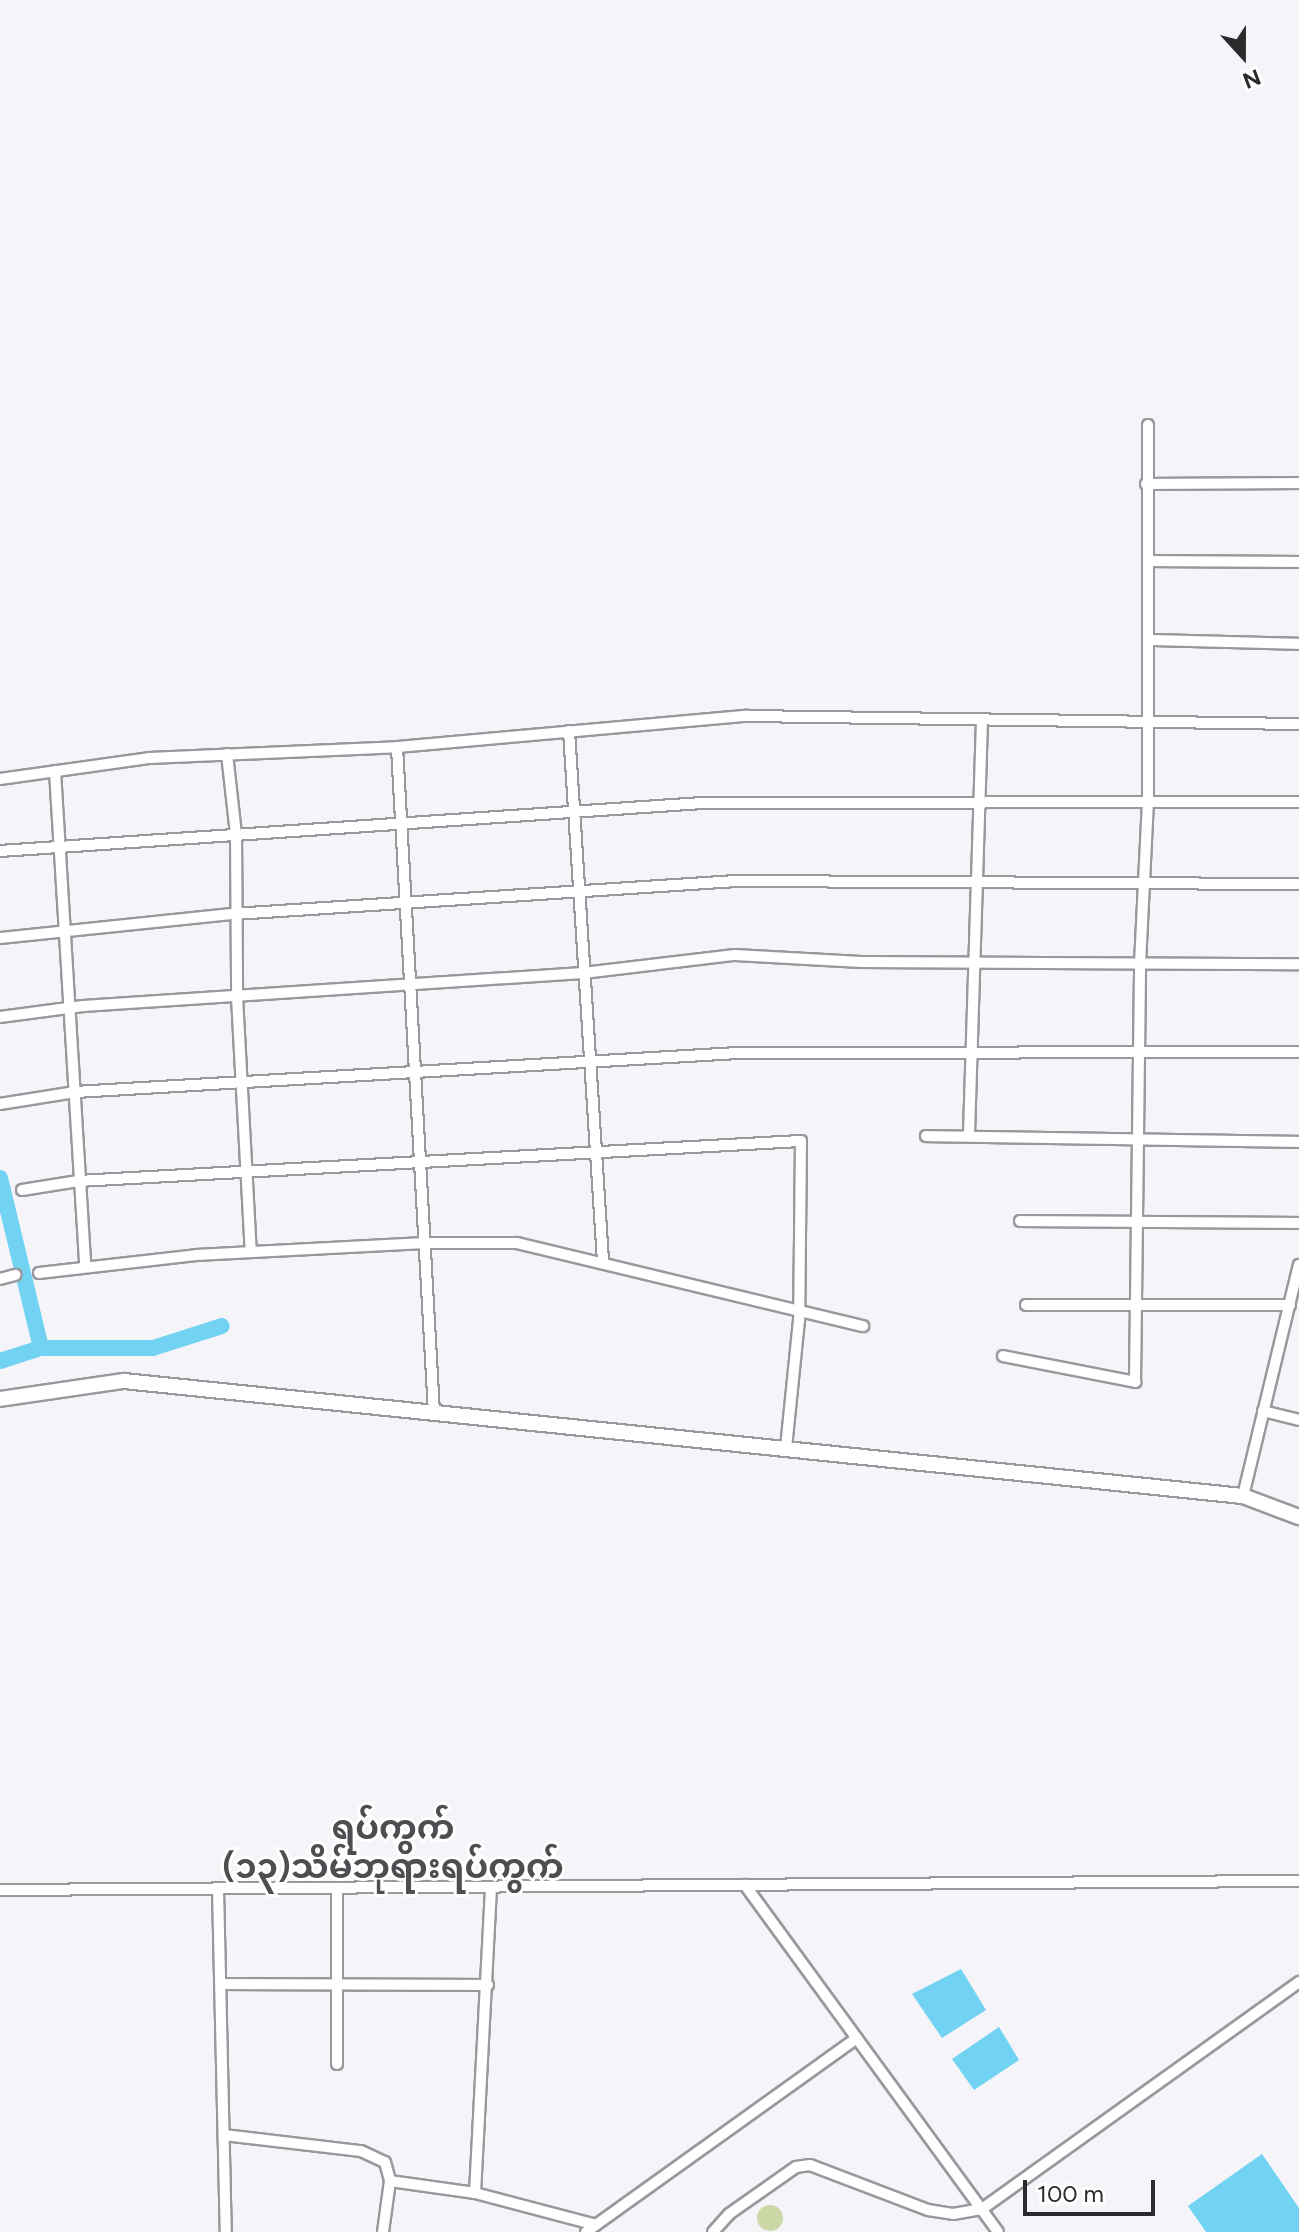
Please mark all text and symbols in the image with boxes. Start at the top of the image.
north arrow [1203,16,1283,96]
text: N [1239,63,1265,95]
district label: ရပ်ကွက် (၁၃)သိမ်ဘုရားရပ်ကွက် [222,1807,564,1886]
scale bar [1027,2164,1159,2214]
text: 100 m [1037,2179,1104,2208]

